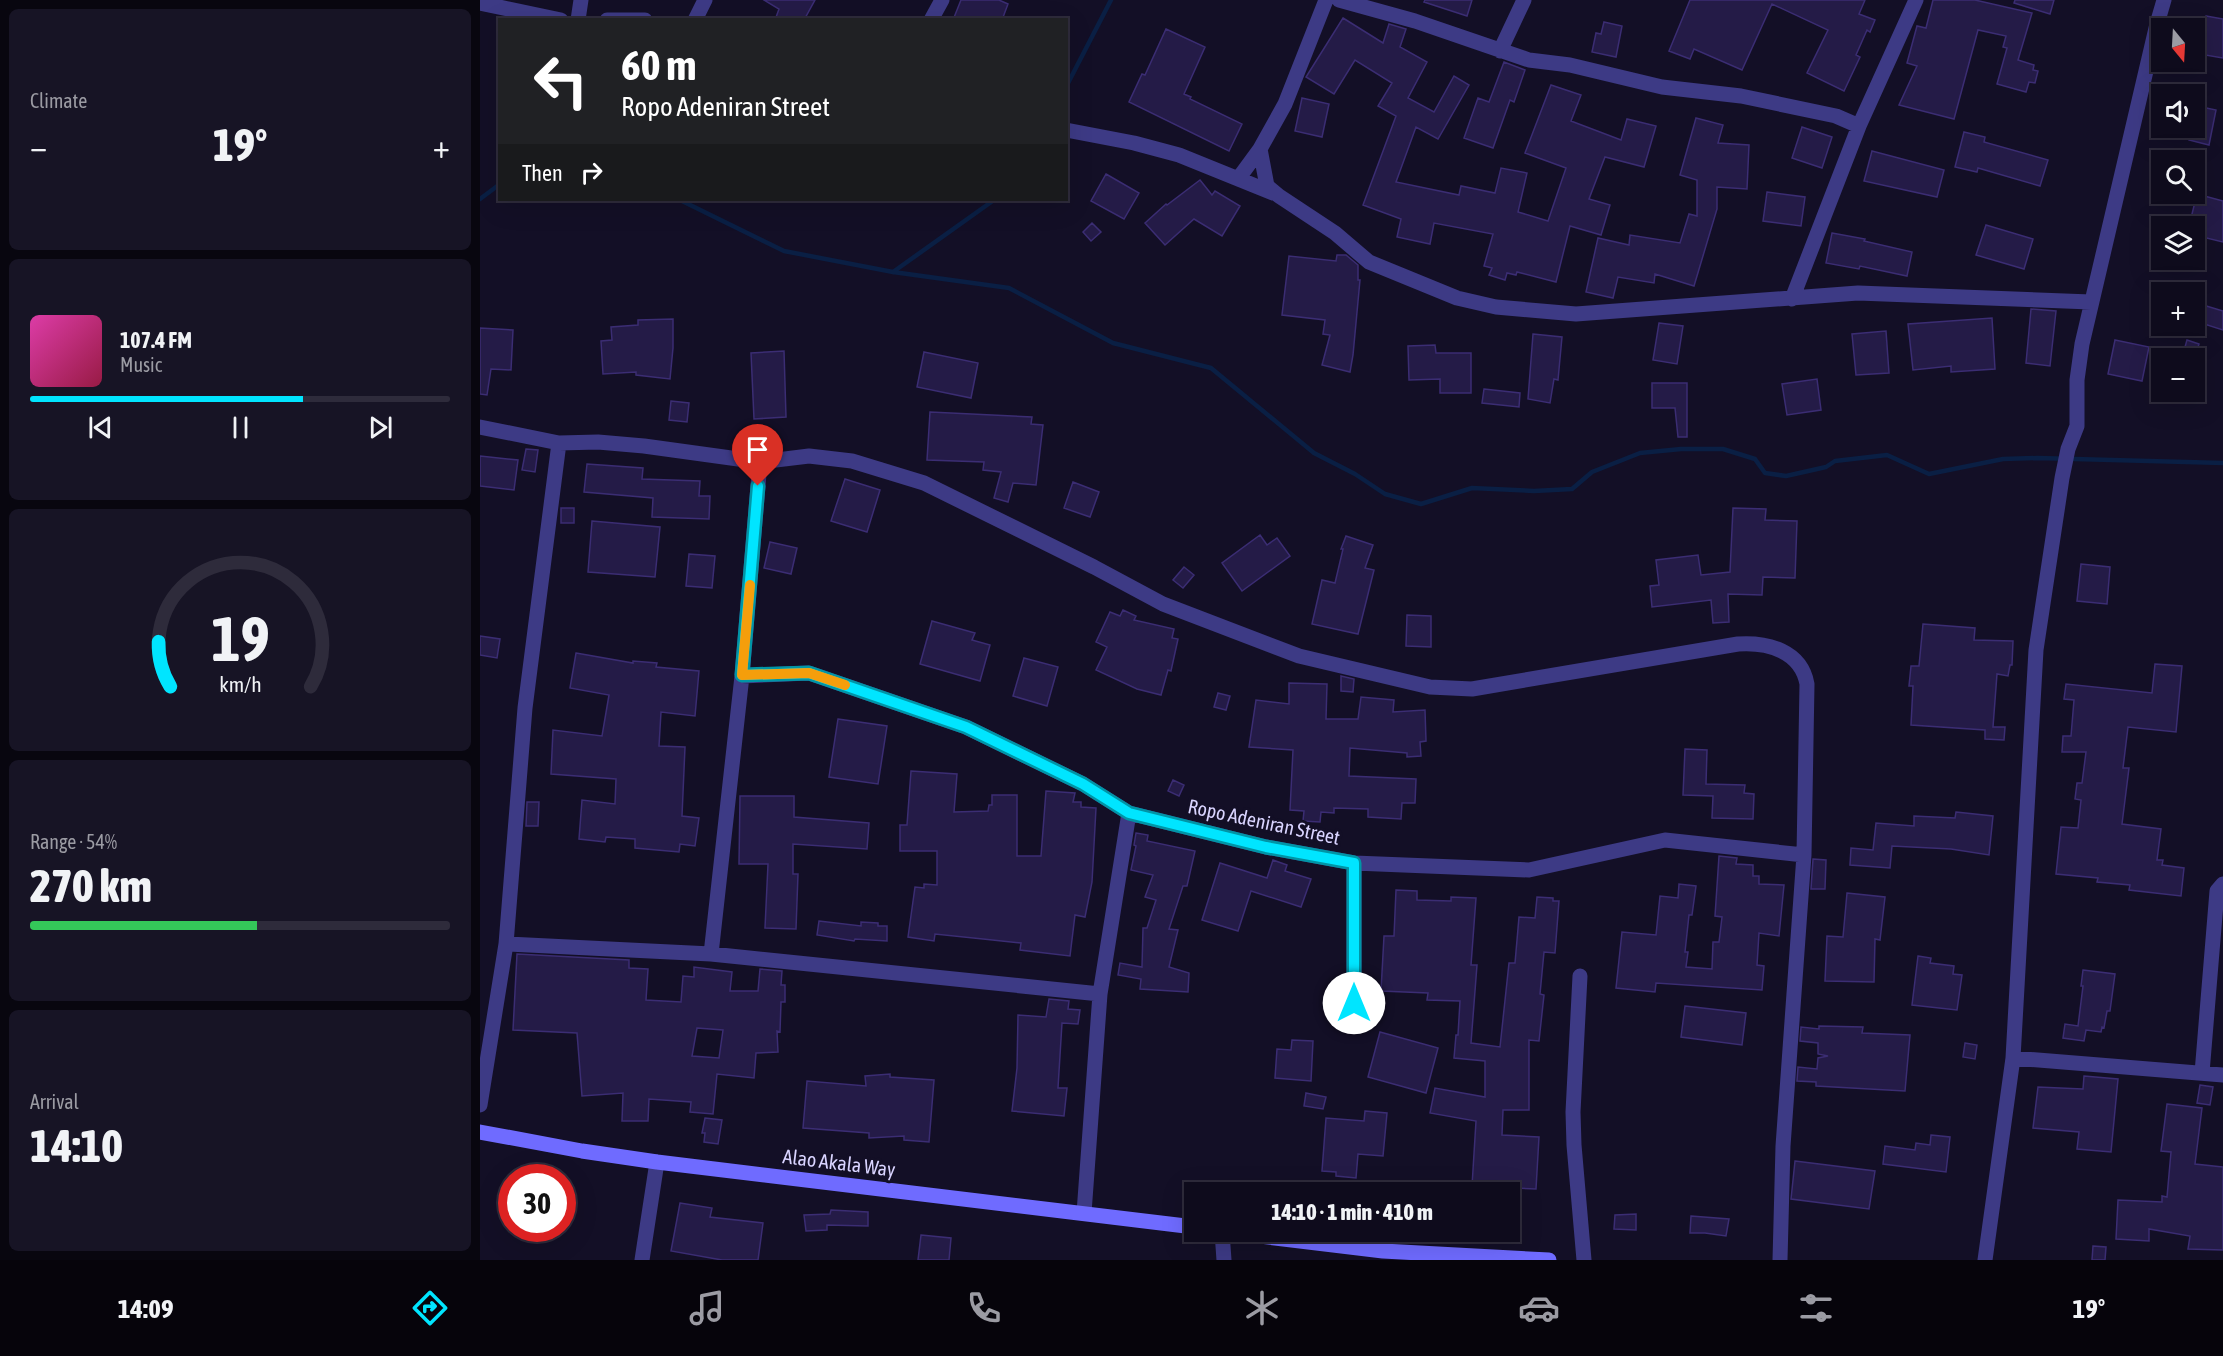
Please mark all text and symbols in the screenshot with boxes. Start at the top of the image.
north arrow [2151,18,2205,72]
map controls [2151,18,2205,402]
text: 60 m [621,41,696,89]
icon: left [522,42,600,120]
button: sound [2151,84,2205,138]
text: Climate [30,89,87,112]
text: Ropo Adeniran Street [621,91,830,122]
text: 19° [213,119,267,171]
text: − [30,127,47,165]
text: + [433,127,450,165]
button: search [2151,150,2205,204]
icon: right [575,156,608,189]
text: Then [522,160,563,186]
button: layers [2151,216,2205,270]
button: + [2151,282,2205,336]
text: 107.4 FM [120,327,192,353]
button: − [2151,348,2205,402]
text: Music [120,353,162,376]
icon: previous [84,411,117,444]
icon: pause [224,411,257,444]
icon: next [364,411,397,444]
pin [732,424,783,486]
icon: arrive [741,433,774,466]
text: 19 [211,603,269,674]
text: km/h [219,672,261,697]
street label: Ropo Adeniran Street [1186,794,1342,849]
text: Range · 54% [30,830,117,853]
text: 270 km [30,860,152,912]
position arrow [1322,971,1386,1035]
text: Arrival [30,1090,79,1113]
text: 14:10 [30,1120,123,1172]
street label: Alao Akala Way [781,1144,897,1181]
speed limit sign: 30 [498,1164,576,1242]
text: 14:10 · 1 min · 410 m [1271,1199,1433,1225]
icon: directions [409,1287,451,1329]
icon: music [686,1287,728,1329]
icon: phone [963,1287,1005,1329]
icon: climate [1241,1287,1283,1329]
icon: car [1518,1287,1560,1329]
icon: filters [1795,1287,1837,1329]
text: 14:09 [118,1293,174,1324]
text: 19° [2072,1293,2105,1324]

